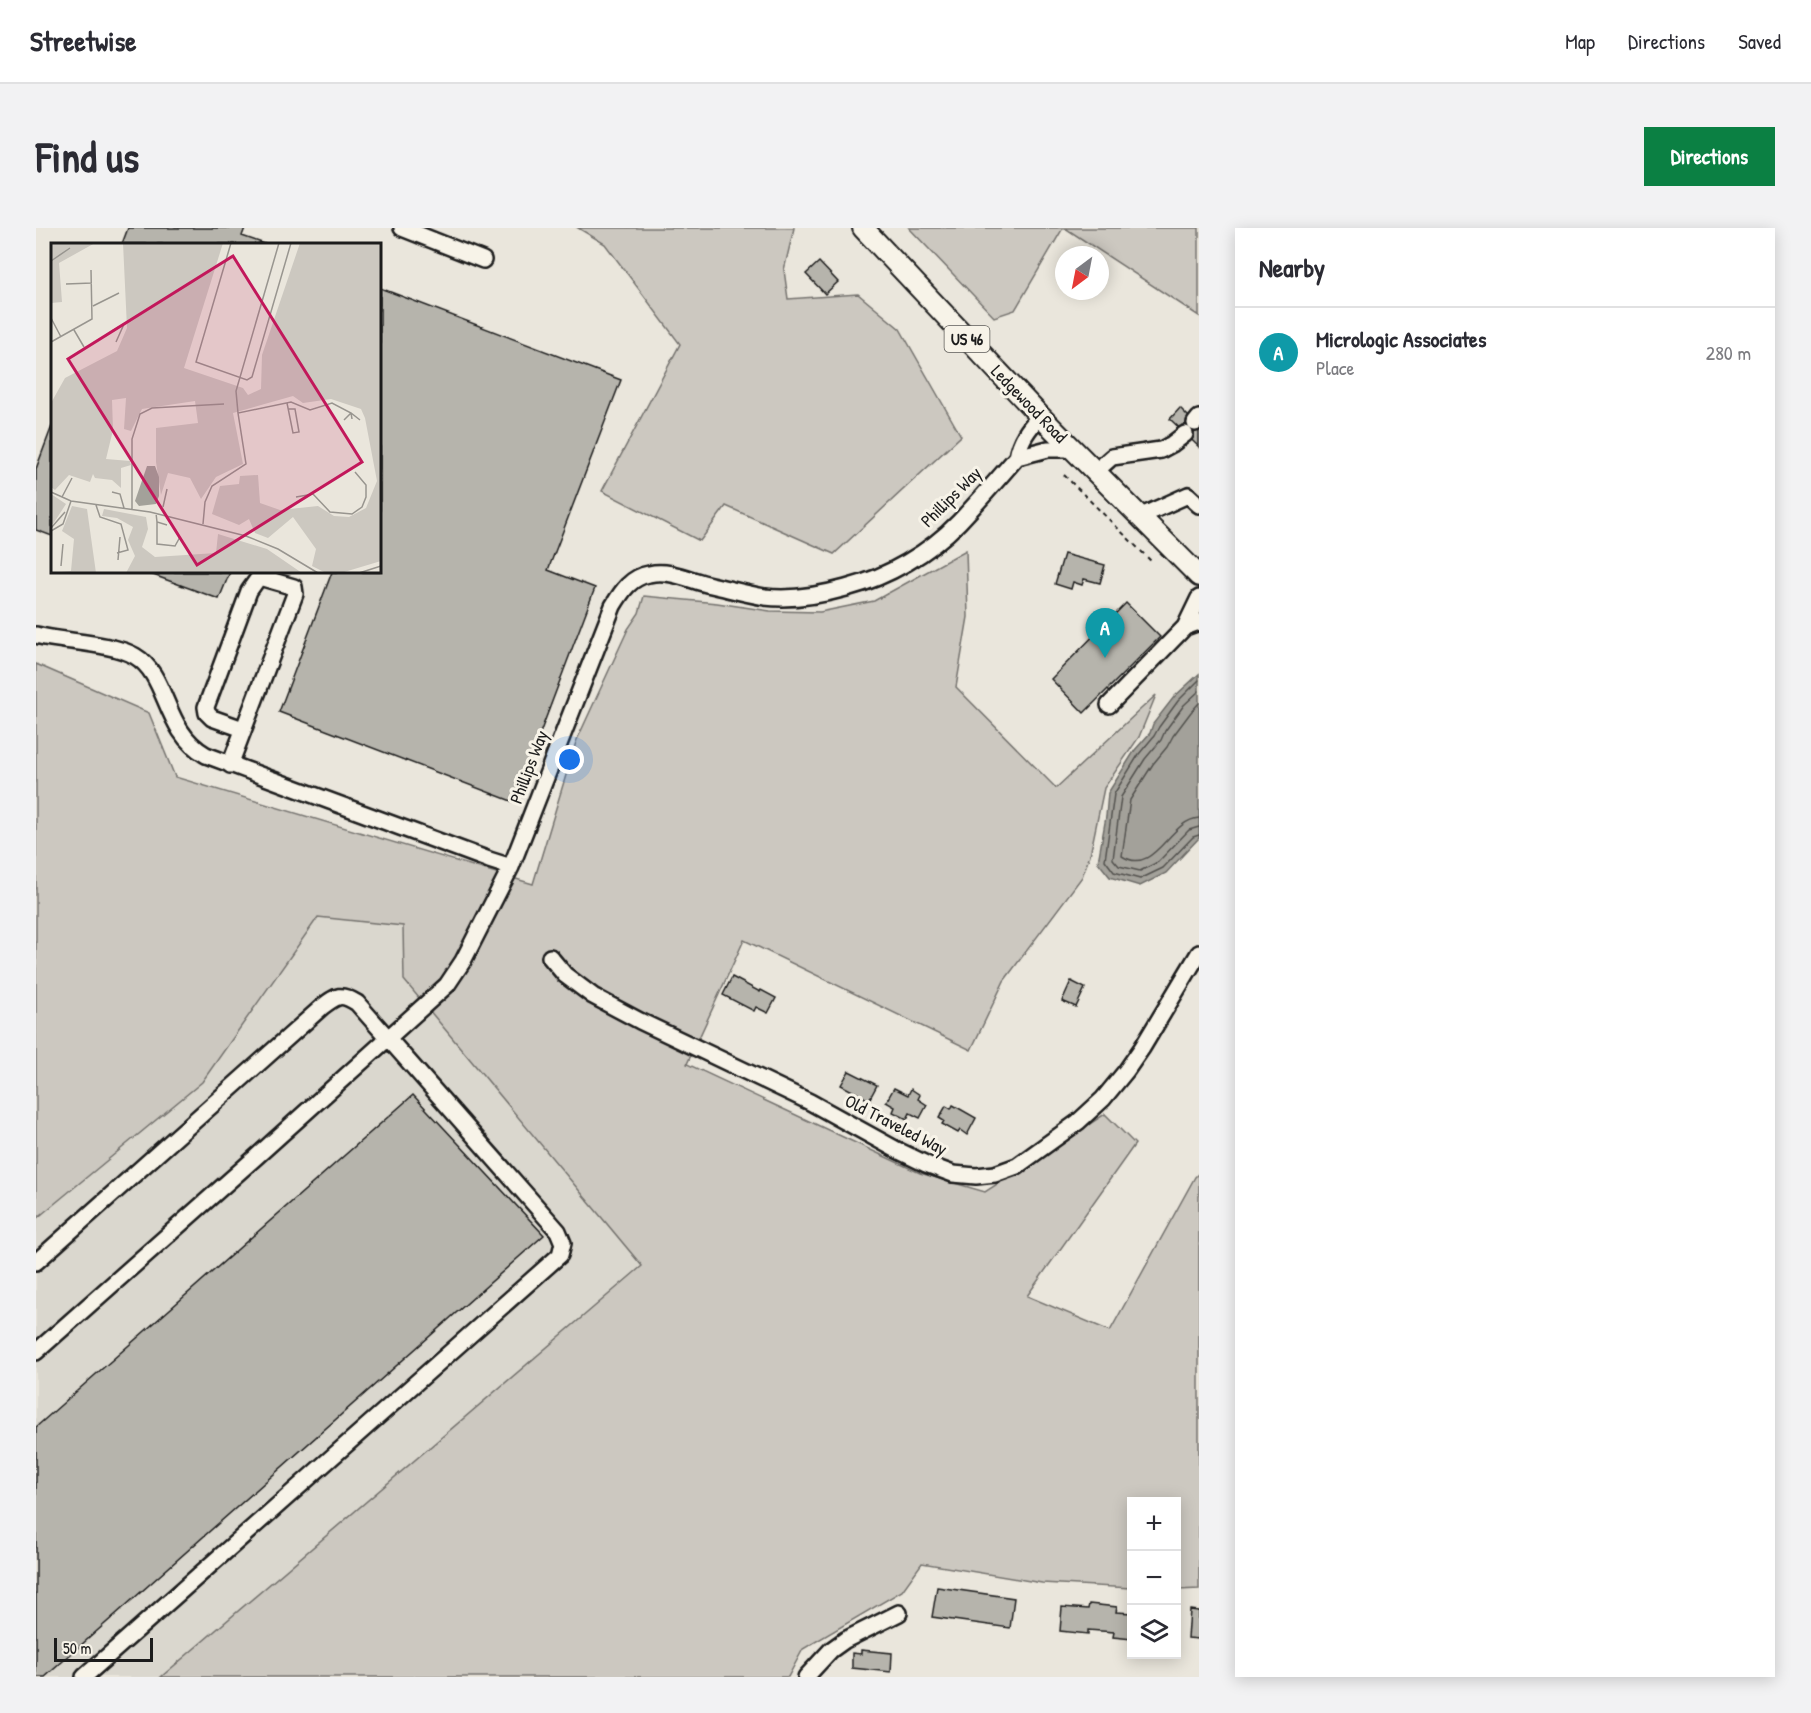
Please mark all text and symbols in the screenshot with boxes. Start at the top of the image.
text: Streetwise [30,22,136,60]
text: Map [1565,27,1595,56]
text: Directions [1628,27,1705,56]
text: Saved [1738,27,1781,56]
button: Directions [1644,127,1775,186]
text: Find us [36,128,139,185]
inset map [51,243,381,573]
north arrow [1055,246,1109,300]
text: Nearby [1259,250,1325,285]
text: Micrologic Associates [1316,324,1486,354]
road number: US 46 [944,326,990,352]
text: A [1274,339,1283,366]
text: 280 m [1706,339,1751,366]
text: Place [1316,354,1355,381]
street label: Ledgewood Road [986,359,1073,448]
street label: Phillips Way [915,460,987,533]
pin: A [1086,608,1124,658]
street label: Phillips Way [503,726,554,807]
your location [555,745,584,774]
street label: Old Traveled Way [841,1088,952,1161]
map controls [1127,1497,1181,1659]
button: + [1127,1497,1181,1551]
button: − [1127,1551,1181,1605]
button: layers [1127,1605,1181,1659]
scale bar [54,1635,153,1662]
text: 50 m [63,1637,92,1659]

